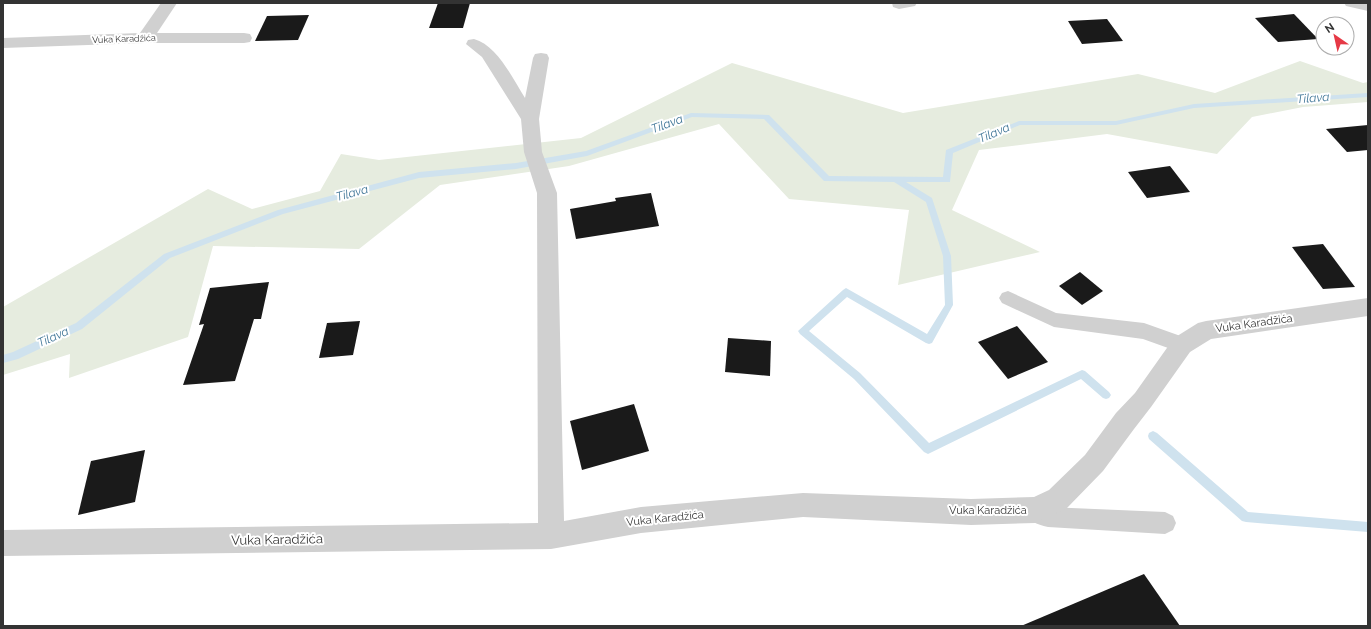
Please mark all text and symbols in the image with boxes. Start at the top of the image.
north arrow [1315,16,1355,56]
text: N [1323,20,1337,36]
street label: Vuka Karadžića [92,33,156,45]
water label: Tilava [1296,90,1330,106]
water label: Tilava [649,112,685,136]
water label: Tilava [976,120,1012,146]
water label: Tilava [334,182,370,204]
street label: Vuka Karadžića [1215,312,1293,335]
water label: Tilava [35,324,71,350]
street label: Vuka Karadžića [949,504,1027,517]
street label: Vuka Karadžića [626,508,704,529]
street label: Vuka Karadžića [231,531,323,548]

